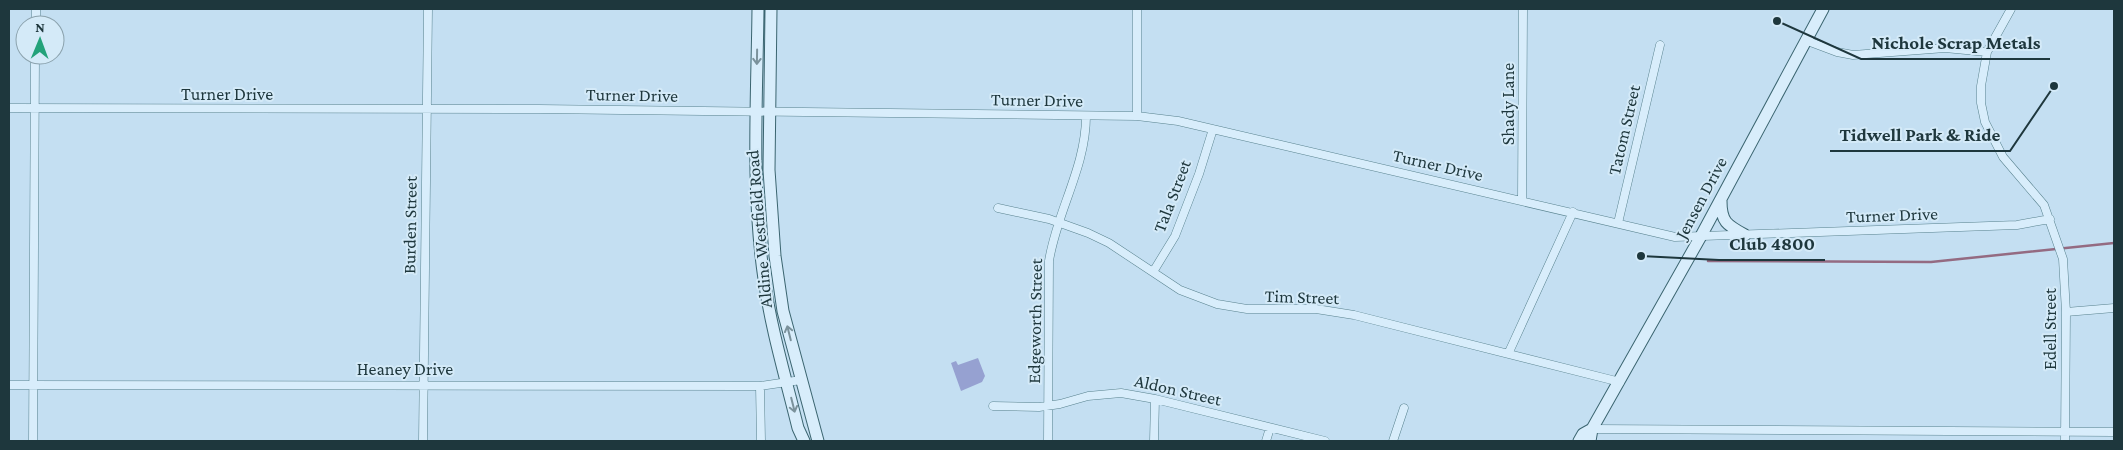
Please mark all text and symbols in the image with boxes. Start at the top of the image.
north arrow [15,15,65,65]
text: N [35,19,46,35]
callout: Nichole Scrap Metals [1861,25,2050,59]
text: Nichole Scrap Metals [1872,32,2041,53]
one-way arrow [753,49,762,65]
street label: Shady Lane [1498,63,1518,145]
street label: Tatom Street [1604,82,1644,177]
street label: Turner Drive [181,84,273,104]
street label: Turner Drive [586,84,678,106]
street label: Turner Drive [991,89,1083,111]
callout: Tidwell Park & Ride [1830,117,2010,151]
text: Tidwell Park & Ride [1840,124,2001,145]
street label: Turner Drive [1391,145,1485,185]
street label: Aldine Westfield Road [742,149,776,309]
street label: Jensen Drive [1670,153,1731,244]
street label: Tala Street [1149,156,1195,235]
street label: Burden Street [399,175,421,274]
street label: Turner Drive [1846,203,1938,227]
callout: Club 4800 [1719,226,1825,260]
text: Club 4800 [1729,233,1815,254]
street label: Edgeworth Street [1024,257,1046,384]
street label: Tim Street [1264,286,1341,308]
street label: Edell Street [2040,287,2060,370]
one-way arrow [783,326,793,342]
street label: Heaney Drive [357,359,453,379]
street label: Aldon Street [1133,370,1224,410]
one-way arrow [789,396,798,412]

